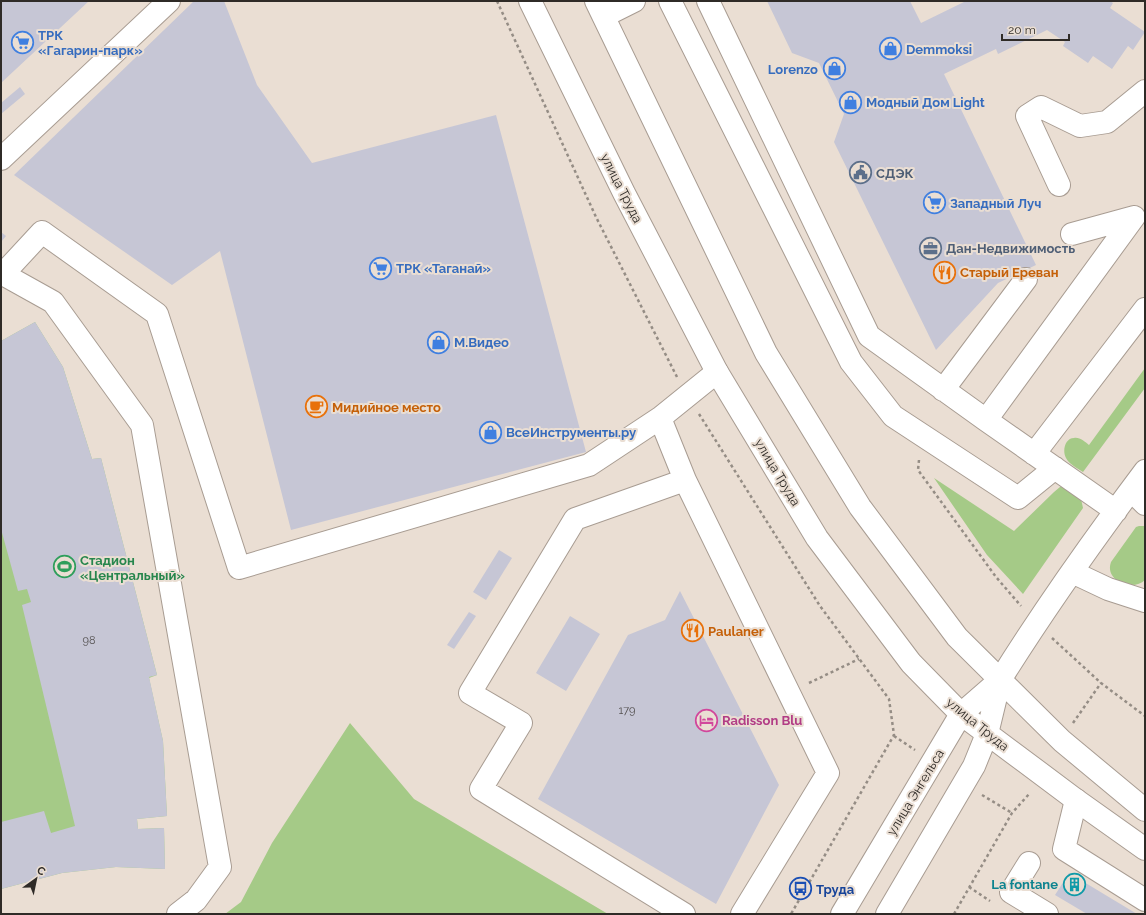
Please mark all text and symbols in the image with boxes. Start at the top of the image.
scale bar [1002,16,1069,42]
text: 20 m [1008,23,1036,37]
place label: ТРК «Гагарин-парк» [38,28,143,58]
supermarket icon: ТРК «Гагарин-парк» [10,29,36,55]
shop icon: Demmoksi [878,36,904,62]
place label: Demmoksi [906,42,972,57]
shop icon: Lorenzo [821,56,847,82]
place label: Lorenzo [768,62,818,77]
shop icon: Модный Дом Light [837,89,863,115]
place label: Модный Дом Light [866,95,985,110]
street label: улица Труда [598,151,645,225]
public building icon: СДЭК [847,160,873,186]
place label: СДЭК [876,166,913,181]
supermarket icon: Западный Луч [922,190,948,216]
place label: Западный Луч [950,196,1041,211]
office icon: Дан-Недвижимость [918,235,944,261]
place label: Дан-Недвижимость [946,241,1075,256]
supermarket icon: ТРК «Таганай» [368,255,394,281]
restaurant icon: Старый Ереван [932,259,958,285]
place label: ТРК «Таганай» [396,261,491,276]
place label: Старый Ереван [960,265,1059,280]
shop icon: М.Видео [425,329,451,355]
place label: М.Видео [454,335,509,350]
cafe icon: Мидийное место [303,394,329,420]
place label: Мидийное место [332,400,441,415]
shop icon: ВсеИнструменты.ру [477,419,503,445]
place label: ВсеИнструменты.ру [506,425,636,440]
street label: улица Труда [752,436,804,509]
place label: Стадион «Центральный» [80,553,185,583]
sports icon: Стадион «Центральный» [52,554,78,580]
restaurant icon: Paulaner [679,618,705,644]
place label: Paulaner [708,624,764,639]
house number: 98 [83,634,95,647]
street label: улица Труда [943,695,1012,754]
house number: 179 [619,704,635,717]
hotel icon: Radisson Blu [694,707,720,733]
place label: Radisson Blu [722,713,802,728]
street label: улица Энгельса [884,746,947,838]
north arrow [16,859,56,899]
text: С [34,864,48,879]
building icon: La fontane [1061,871,1087,897]
bus stop icon: Труда [788,876,814,902]
place label: La fontane [991,877,1058,892]
place label: Труда [816,882,855,897]

